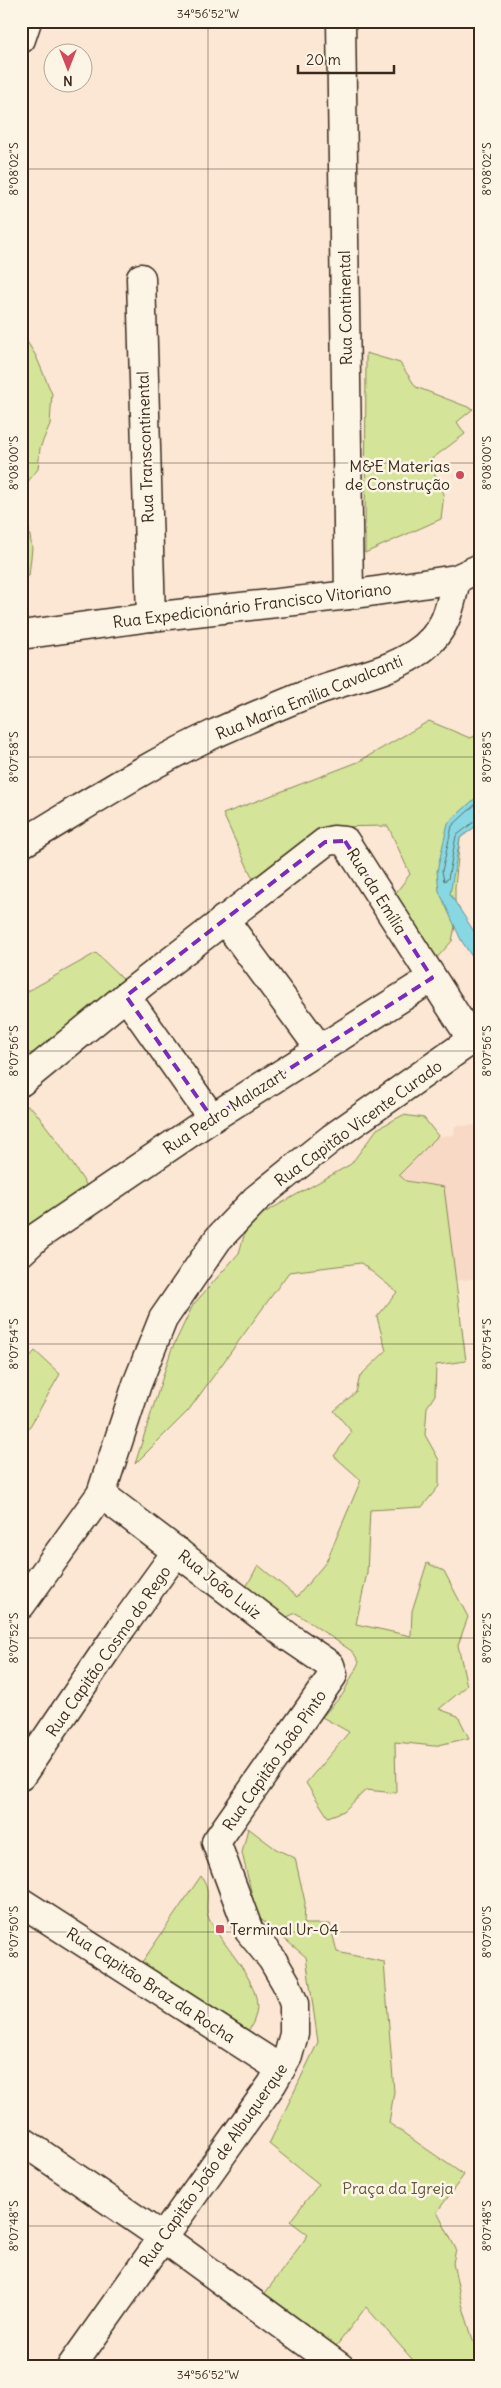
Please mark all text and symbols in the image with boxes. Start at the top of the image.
text: 34°56'52"W [177,6,239,21]
north arrow [42,42,92,92]
scale bar [298,42,395,74]
text: 20 m [306,50,341,69]
text: N [63,72,73,90]
text: 8°08'02"S [6,142,21,196]
text: 8°08'02"S [479,142,494,196]
street label: Rua Continental [334,250,356,366]
street label: Rua Transcontinental [132,371,158,523]
text: 8°08'00"S [6,435,21,490]
text: 8°08'00"S [479,435,494,490]
place label: M&E Materias de Construção [345,456,450,494]
marker: M&E Materias de Construção [454,469,466,481]
street label: Rua Expedicionário Francisco Vitoriano [111,578,393,632]
street label: Rua Maria Emília Cavalcanti [213,650,405,744]
text: 8°07'58"S [6,731,21,783]
text: 8°07'58"S [479,731,494,783]
street label: Rua da Emília [343,844,411,938]
text: 8°07'56"S [6,1025,21,1077]
text: 8°07'56"S [479,1025,494,1077]
street label: Rua Capitão Vicente Curado [270,1056,446,1190]
street label: Rua Pedro Malazart [159,1064,289,1158]
text: 8°07'54"S [6,1318,21,1370]
text: 8°07'54"S [479,1318,494,1370]
street label: Rua João Luiz [174,1545,266,1623]
street label: Rua Capitão Cosmo do Rego [41,1562,175,1740]
text: 8°07'52"S [6,1612,21,1664]
text: 8°07'52"S [479,1612,494,1664]
street label: Rua Capitão João Pinto [218,1686,330,1834]
text: 8°07'50"S [6,1905,21,1958]
text: 8°07'50"S [479,1905,494,1958]
place label: Terminal Ur-04 [230,1919,339,1939]
street label: Rua Capitão Braz da Rocha [63,1923,239,2047]
marker: Terminal Ur-04 [214,1923,226,1935]
street label: Rua Capitão João de Albuquerque [135,2059,291,2271]
park label: Praça da Igreja [342,2178,454,2198]
text: 8°07'48"S [6,2200,21,2252]
text: 8°07'48"S [479,2200,494,2252]
text: 34°56'52"W [177,2367,239,2382]

